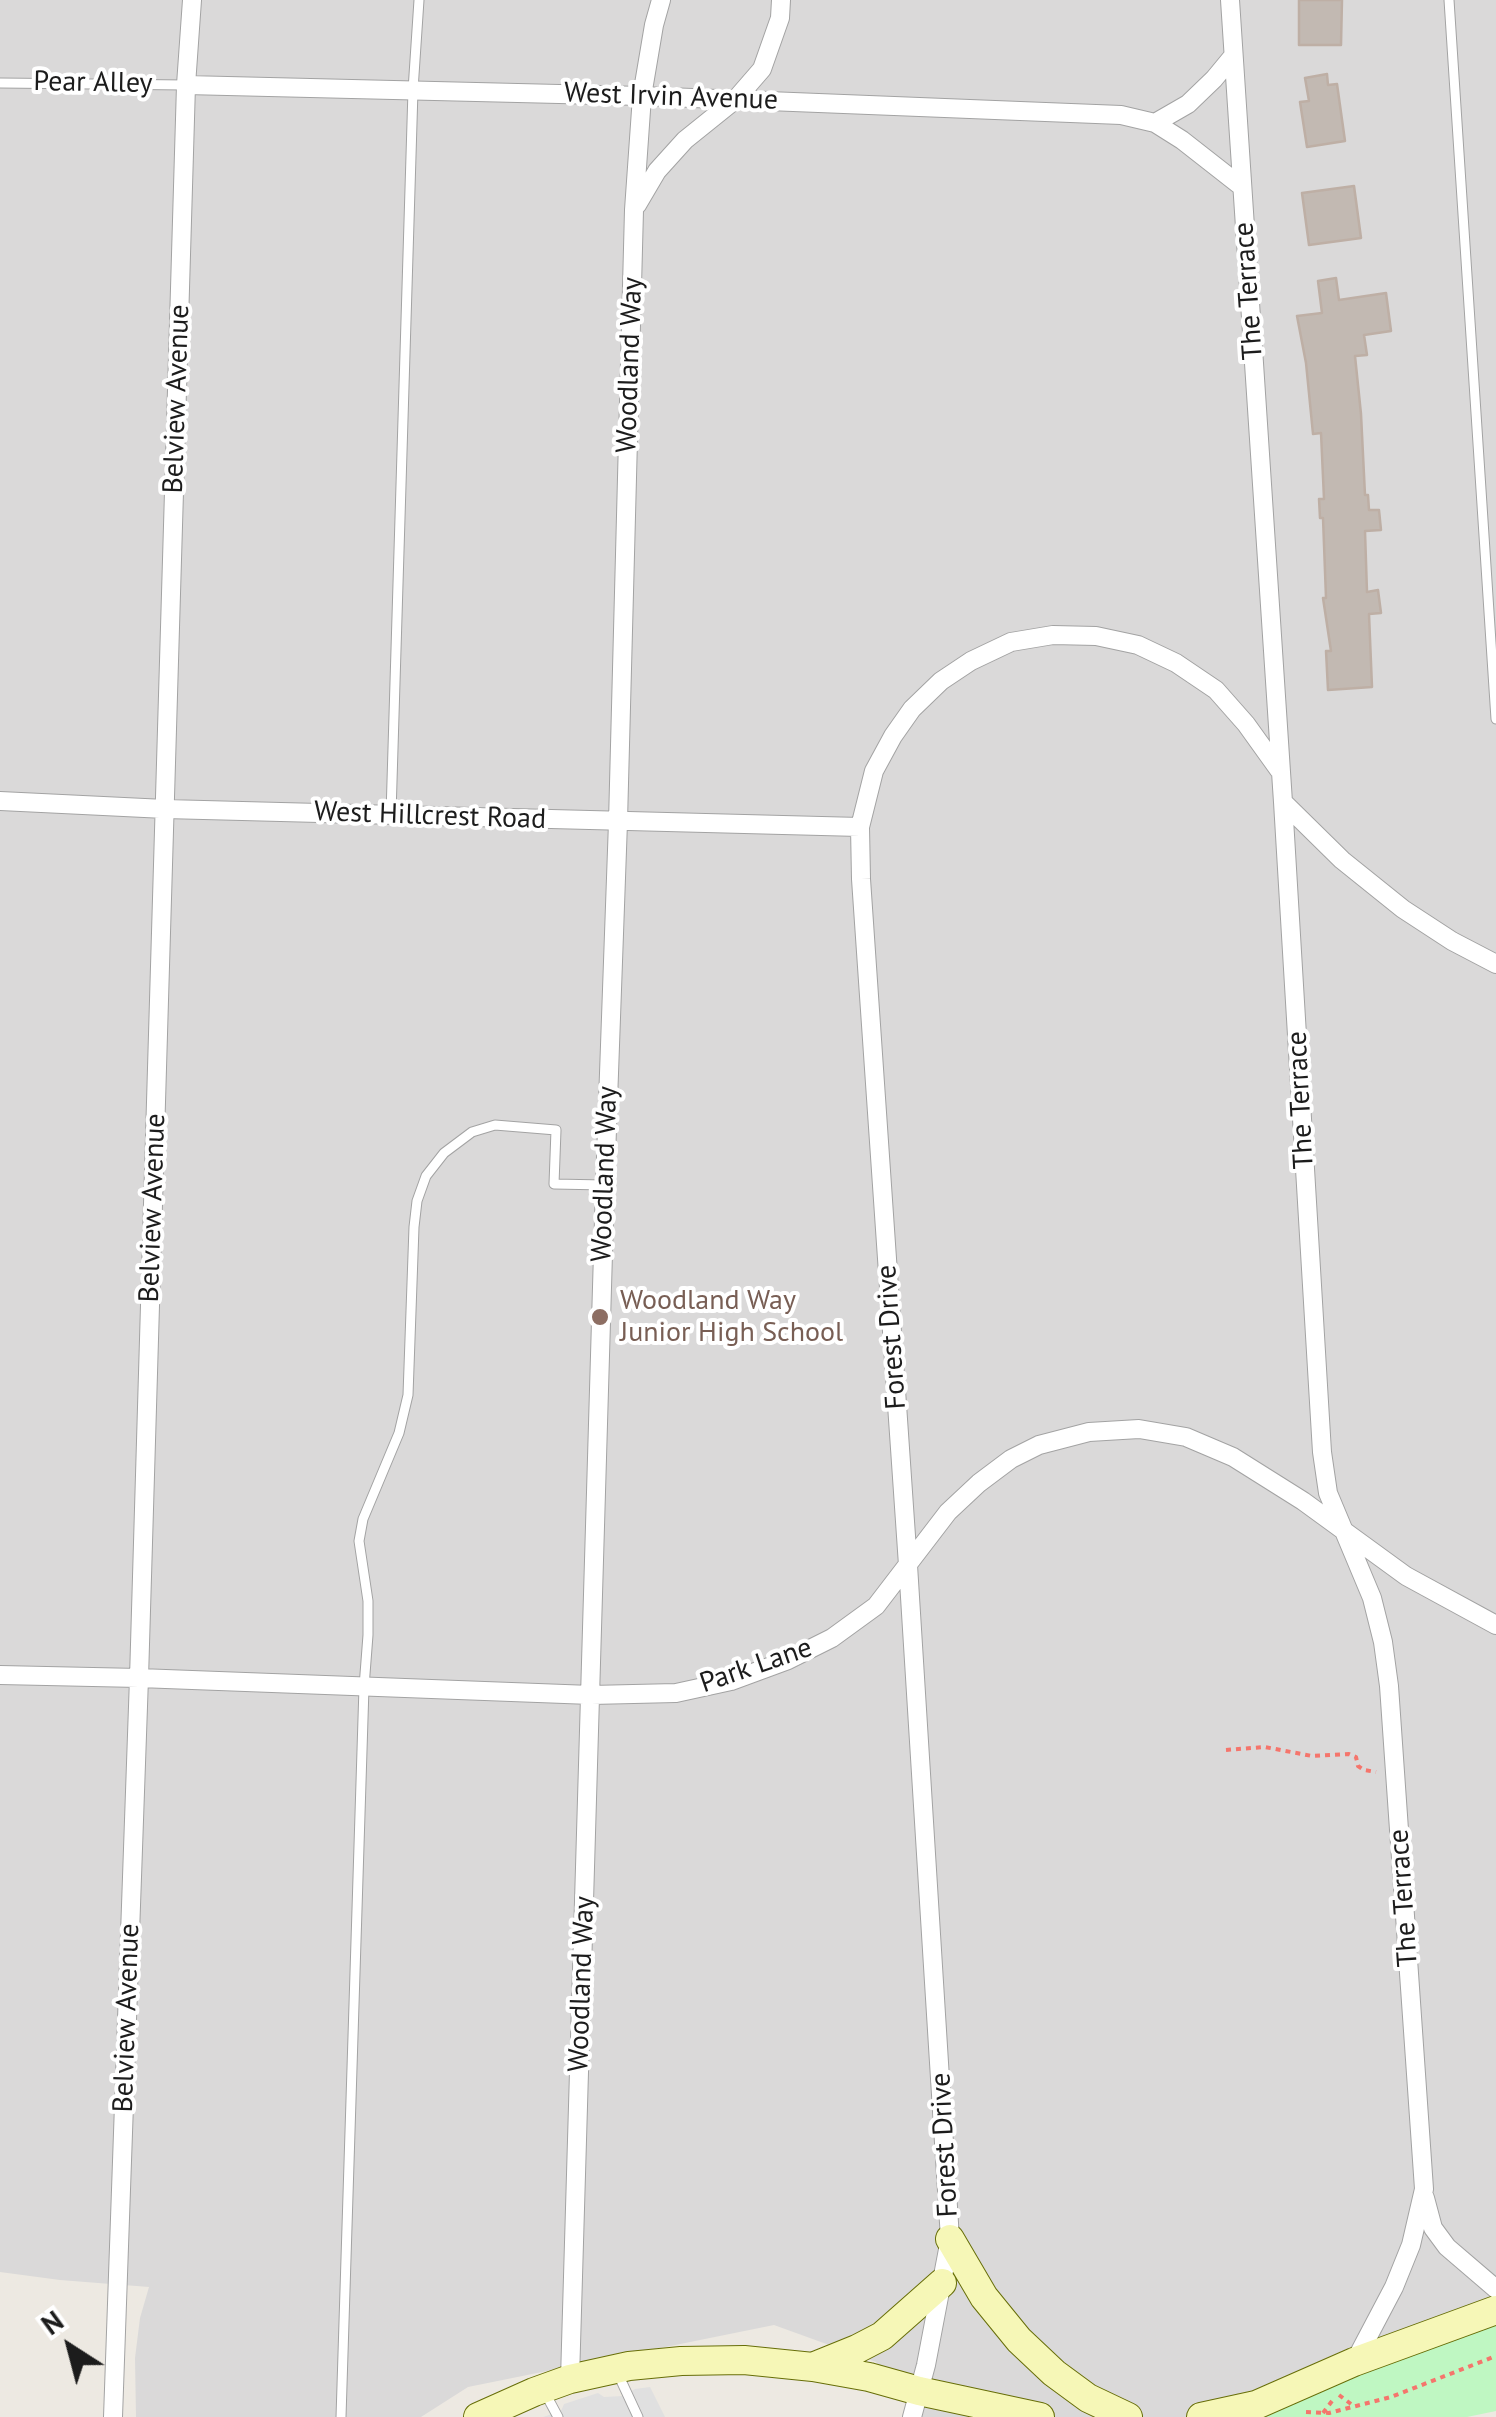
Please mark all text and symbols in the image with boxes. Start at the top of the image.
street label: Pear Alley [33,65,153,101]
street label: West Irvin Avenue [564,76,778,118]
street label: The Terrace [1227,221,1271,361]
street label: Woodland Way [610,276,650,454]
street label: Belview Avenue [157,304,197,494]
street label: West Hillcrest Road [313,795,547,837]
street label: The Terrace [1281,1030,1321,1170]
street label: Woodland Way [585,1085,625,1263]
street label: Belview Avenue [133,1113,173,1303]
street label: Forest Drive [870,1264,914,1410]
place label: Woodland Way Junior High School [620,1284,843,1350]
marker: Woodland Way Junior High School [589,1306,611,1328]
street label: Park Lane [696,1631,816,1701]
street label: The Terrace [1382,1828,1426,1968]
street label: Woodland Way [562,1895,602,2073]
street label: Belview Avenue [107,1923,147,2113]
street label: Forest Drive [924,2072,966,2218]
north arrow [20,2297,120,2397]
text: N [34,2302,70,2343]

